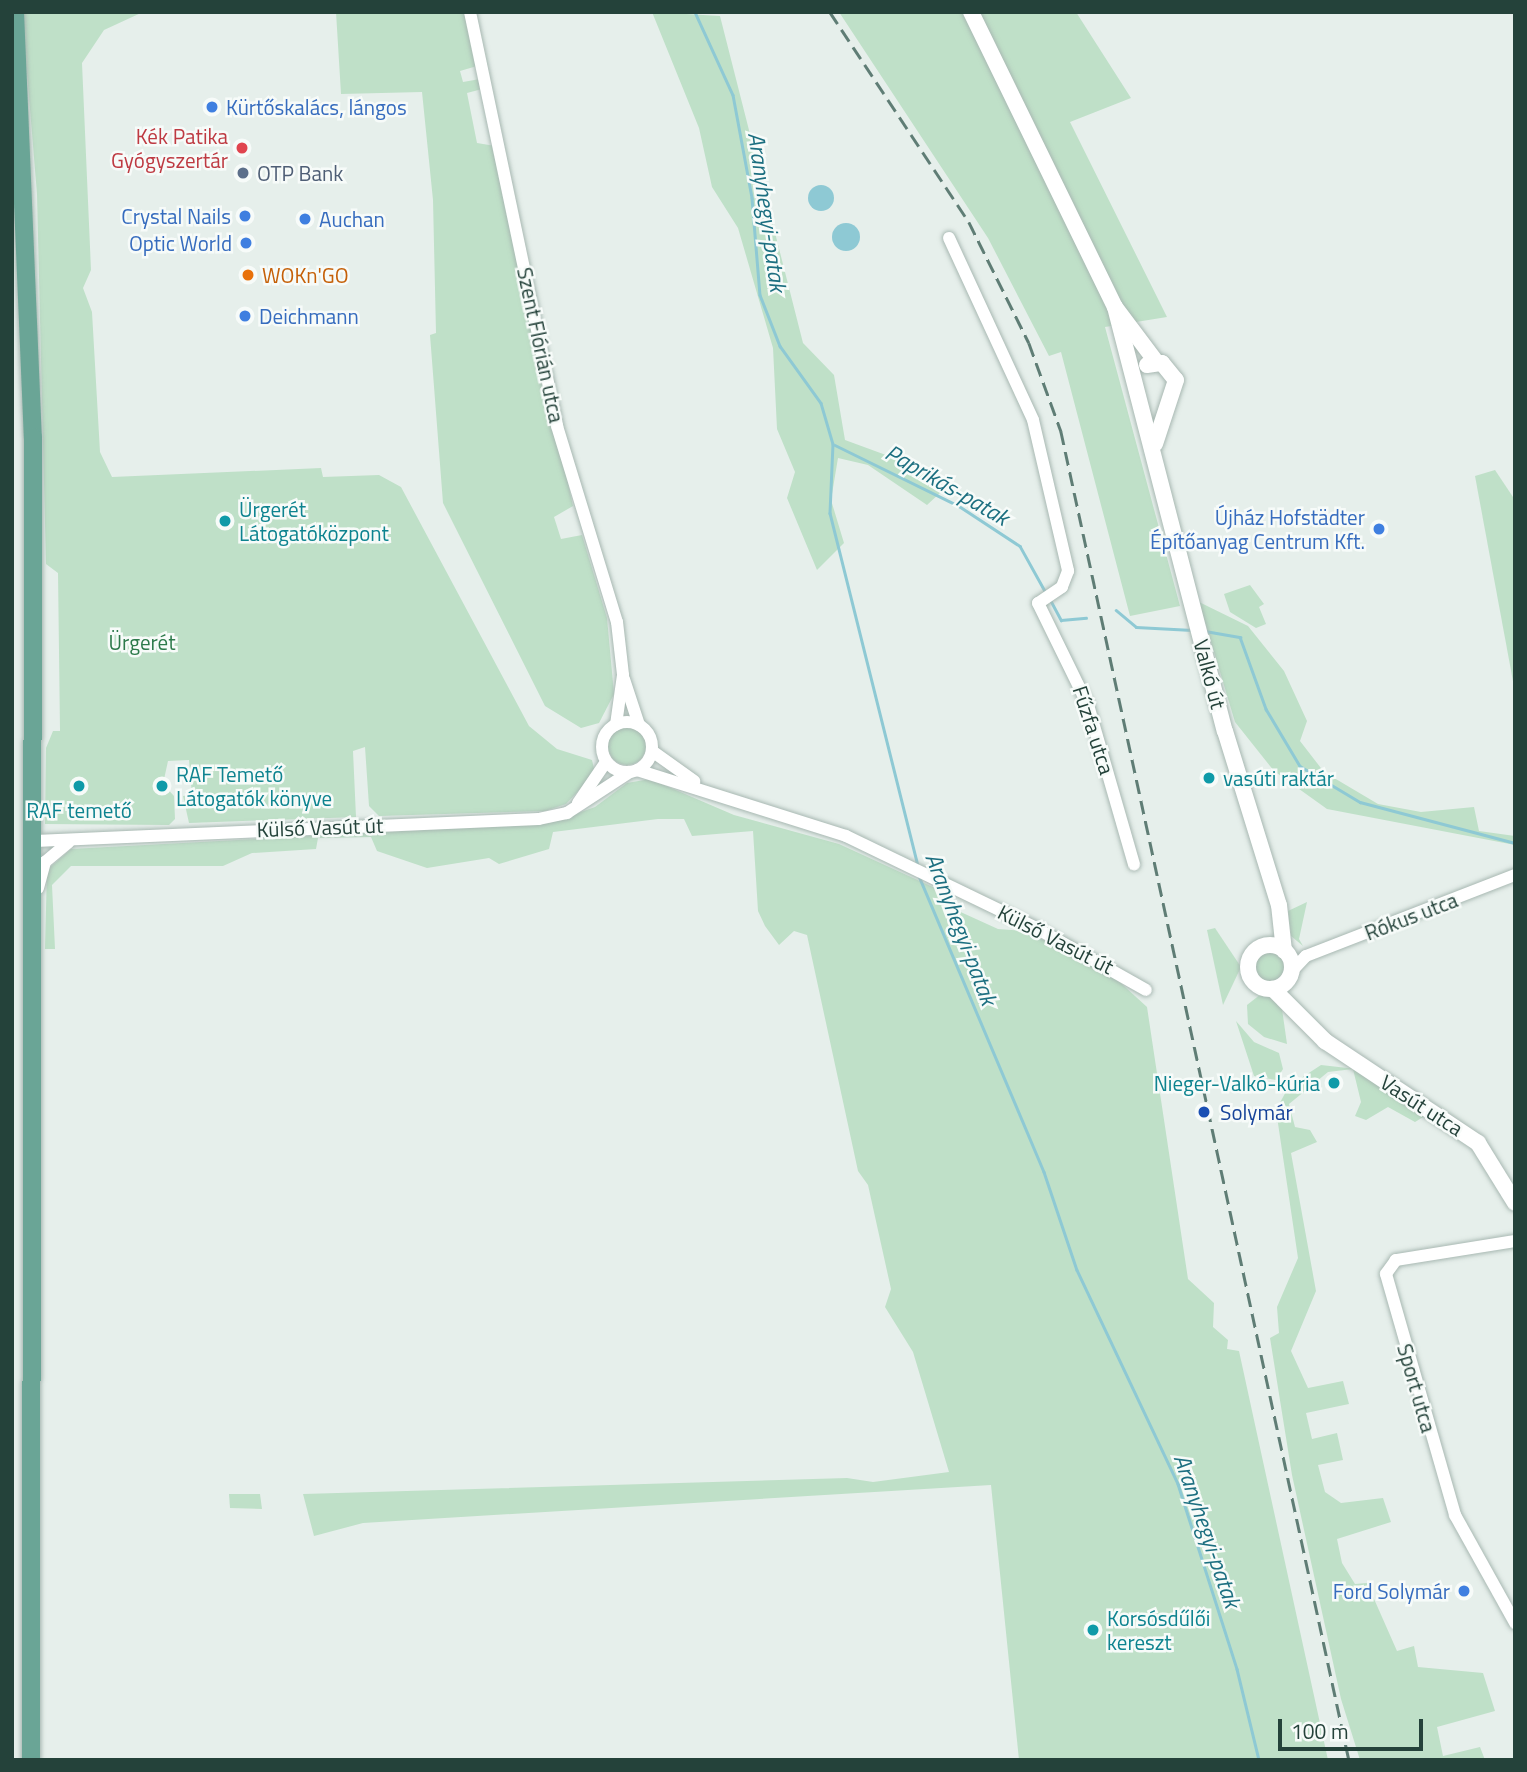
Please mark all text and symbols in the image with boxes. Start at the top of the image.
place label: Kürtőskalács, lángos [226,94,407,120]
marker: Kürtőskalács, lángos [204,99,220,115]
place label: Kék Patika Gyógyszertár [111,123,228,173]
water label: Aranyhegyi-patak [742,130,792,294]
marker: Kék Patika Gyógyszertár [234,140,250,156]
place label: OTP Bank [257,160,343,186]
marker: OTP Bank [235,165,251,181]
place label: Crystal Nails [121,203,231,229]
place label: Auchan [319,206,385,232]
marker: Crystal Nails [237,208,253,224]
marker: Auchan [297,211,313,227]
place label: Optic World [129,230,232,256]
marker: Optic World [238,235,254,251]
place label: WOKn'GO [262,262,349,288]
street label: Szent Flórián utca [512,265,570,425]
marker: WOKn'GO [240,267,256,283]
place label: Deichmann [259,303,359,329]
marker: Deichmann [237,308,253,324]
water label: Paprikás-patak [880,438,1014,532]
place label: Ürgerét Látogatóközpont [239,496,389,546]
place label: Újház Hofstädter Építőanyag Centrum Kft. [1150,504,1365,554]
marker: Ürgerét Látogatóközpont [217,513,233,529]
marker: Újház Hofstädter Építőanyag Centrum Kft. [1371,521,1387,537]
park label: Ürgerét [108,629,176,655]
street label: Valkó út [1189,636,1231,712]
street label: Fűzfa utca [1068,683,1120,777]
place label: RAF Temető Látogatók könyve [176,761,332,811]
place label: vasúti raktár [1223,765,1334,791]
marker: vasúti raktár [1201,770,1217,786]
marker: RAF temető [71,778,87,794]
marker: RAF Temető Látogatók könyve [154,778,170,794]
place label: RAF temető [26,797,132,823]
street label: Külső Vasút út [256,812,384,842]
water label: Aranyhegyi-patak [919,849,1003,1009]
street label: Rókus utca [1361,887,1461,945]
street label: Külső Vasút út [994,899,1118,979]
street label: Vasút utca [1376,1069,1468,1141]
place label: Nieger-Valkó-kúria [1154,1070,1320,1096]
marker: Nieger-Valkó-kúria [1326,1075,1342,1091]
place label: Solymár [1220,1099,1293,1125]
marker: Solymár [1194,1102,1214,1122]
street label: Sport utca [1392,1341,1442,1435]
water label: Aranyhegyi-patak [1168,1451,1246,1611]
place label: Ford Solymár [1333,1578,1450,1604]
marker: Ford Solymár [1456,1583,1472,1599]
place label: Korsósdűlői kereszt [1107,1605,1210,1655]
marker: Korsósdűlői kereszt [1085,1622,1101,1638]
scale bar [1282,1706,1427,1750]
text: 100 m [1291,1715,1348,1747]

